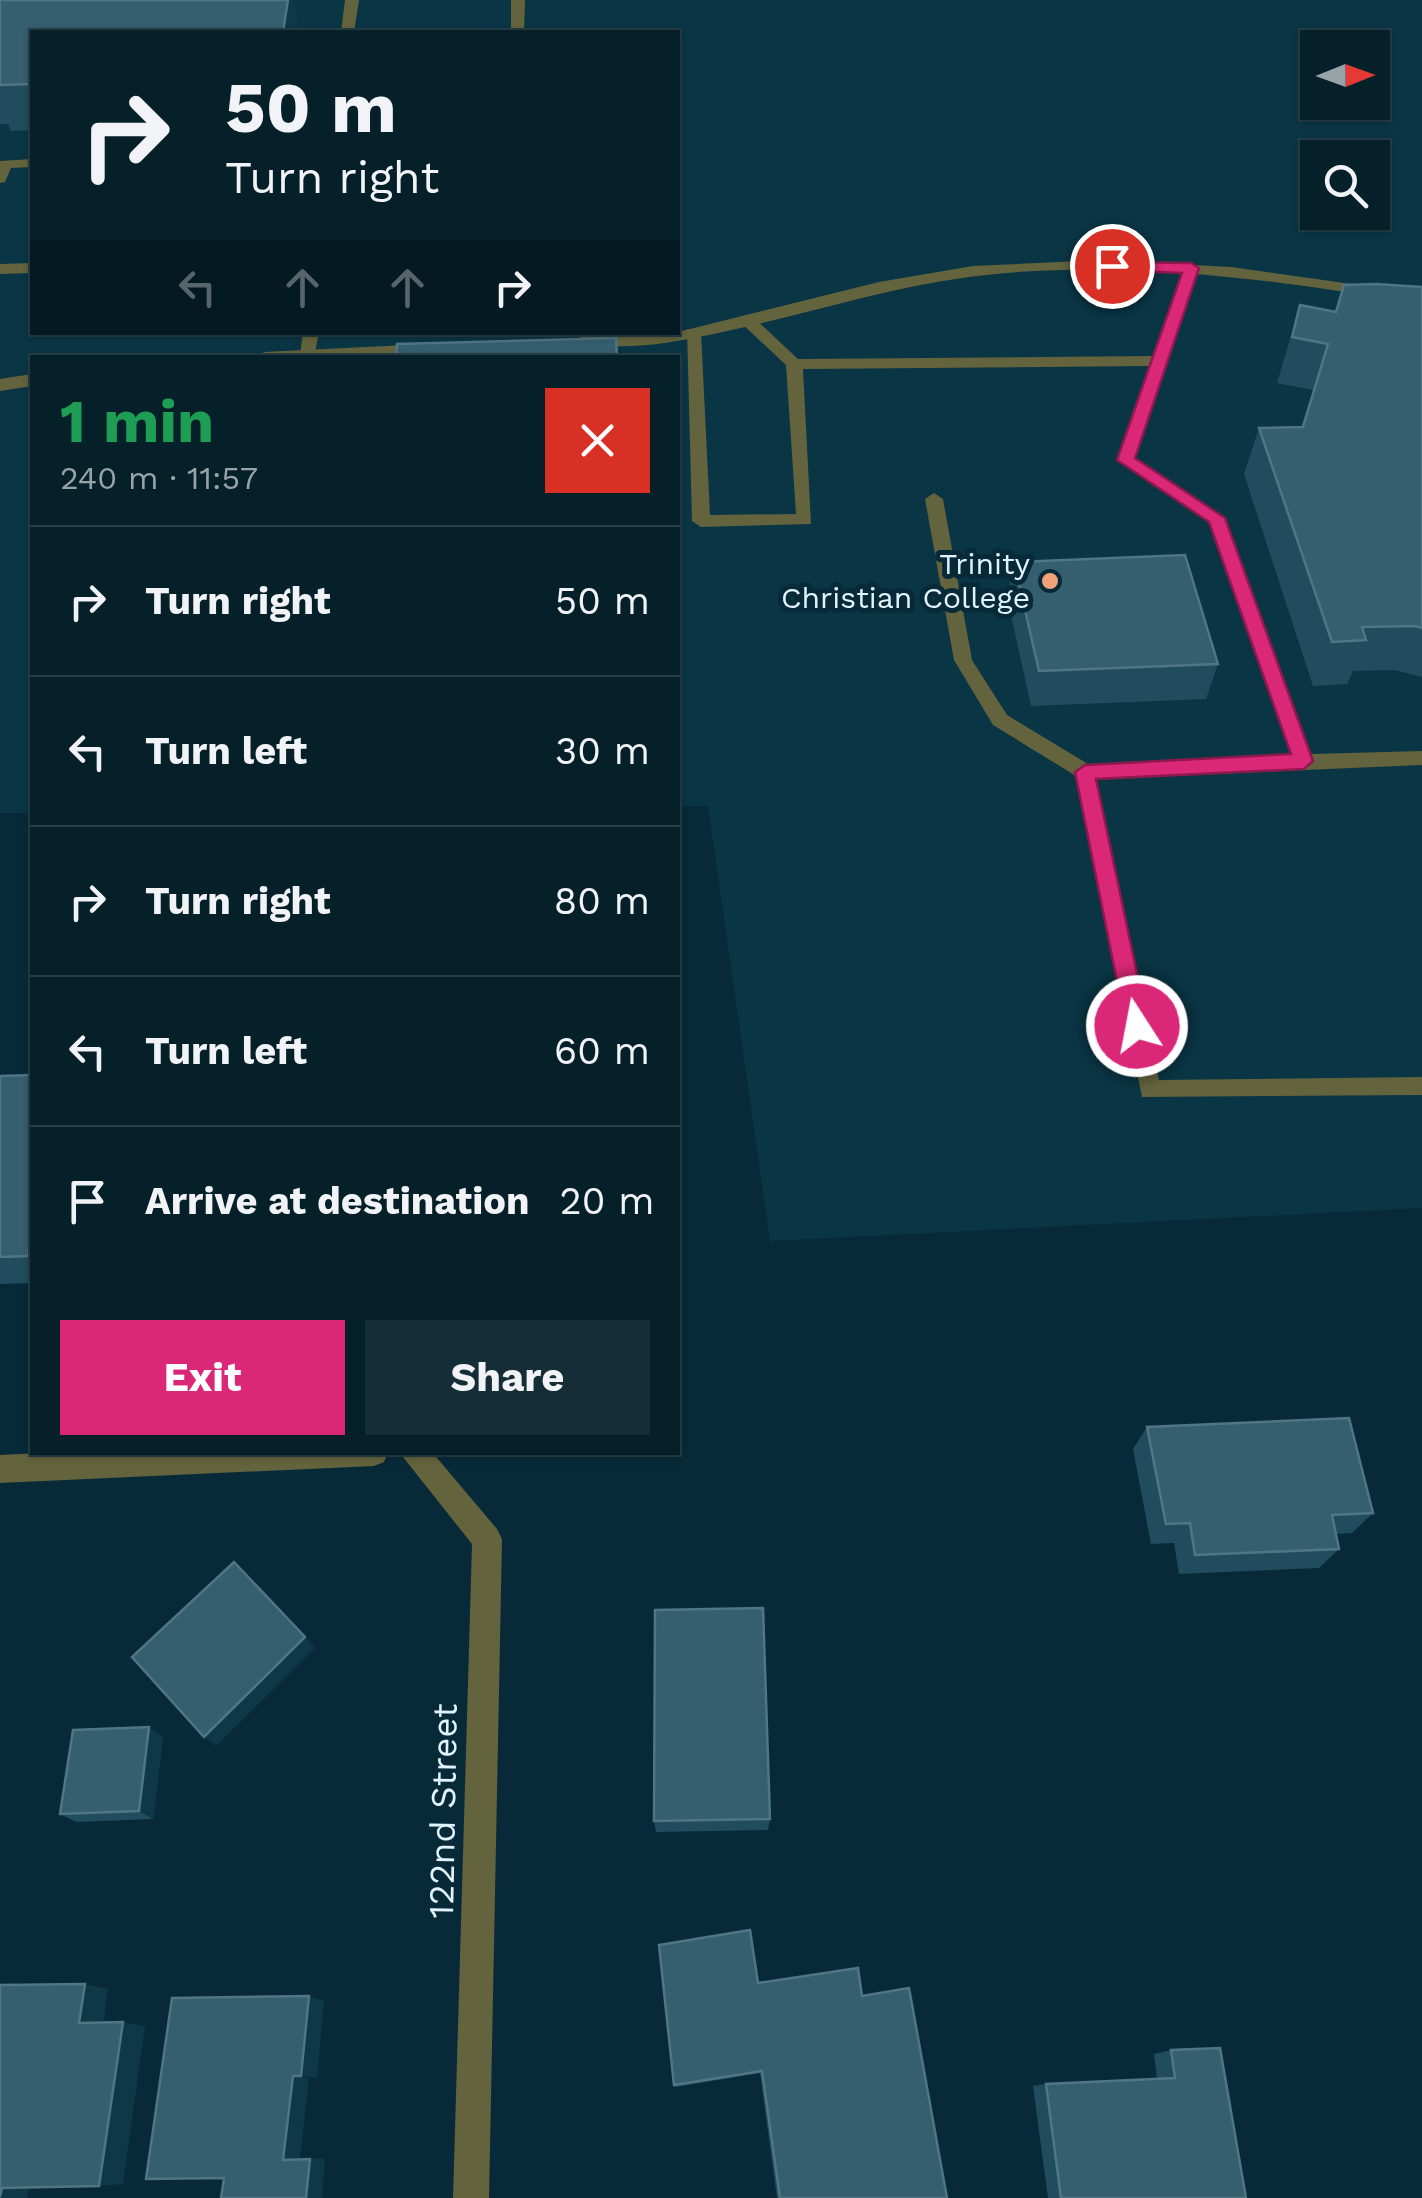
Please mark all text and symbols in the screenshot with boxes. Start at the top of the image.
north arrow [1300,30,1390,120]
map controls [1300,30,1390,230]
text: 50 m [225,67,397,149]
icon: right [60,70,190,200]
button: search [1300,140,1390,230]
text: Turn right [225,151,439,204]
pin [1070,224,1155,309]
icon: arrive [1085,239,1140,294]
icon: left [170,260,225,315]
icon: ahead [275,260,330,315]
icon: ahead [380,260,435,315]
icon: right [485,260,540,315]
text: 1 min [60,386,214,457]
button: close [545,388,650,493]
text: 240 m · 11:57 [60,459,258,497]
place label: Trinity Christian College [781,546,1031,615]
marker: Trinity Christian College [1039,570,1061,592]
icon: right [60,574,115,629]
text: Turn right [145,579,331,623]
text: 50 m [555,579,650,623]
icon: left [60,724,115,779]
text: Turn left [145,729,307,773]
text: 30 m [555,729,650,773]
icon: right [60,874,115,929]
text: Turn right [145,879,331,923]
text: 80 m [554,879,650,923]
position arrow [1085,974,1189,1078]
icon: left [60,1024,115,1079]
text: Turn left [145,1029,307,1073]
text: 60 m [554,1029,650,1073]
icon: arrive [60,1174,115,1229]
text: Arrive at destination [145,1179,530,1223]
text: 20 m [560,1179,655,1223]
button: Exit [60,1320,345,1435]
button: Share [365,1320,650,1435]
street label: 122nd Street [420,1703,466,1919]

